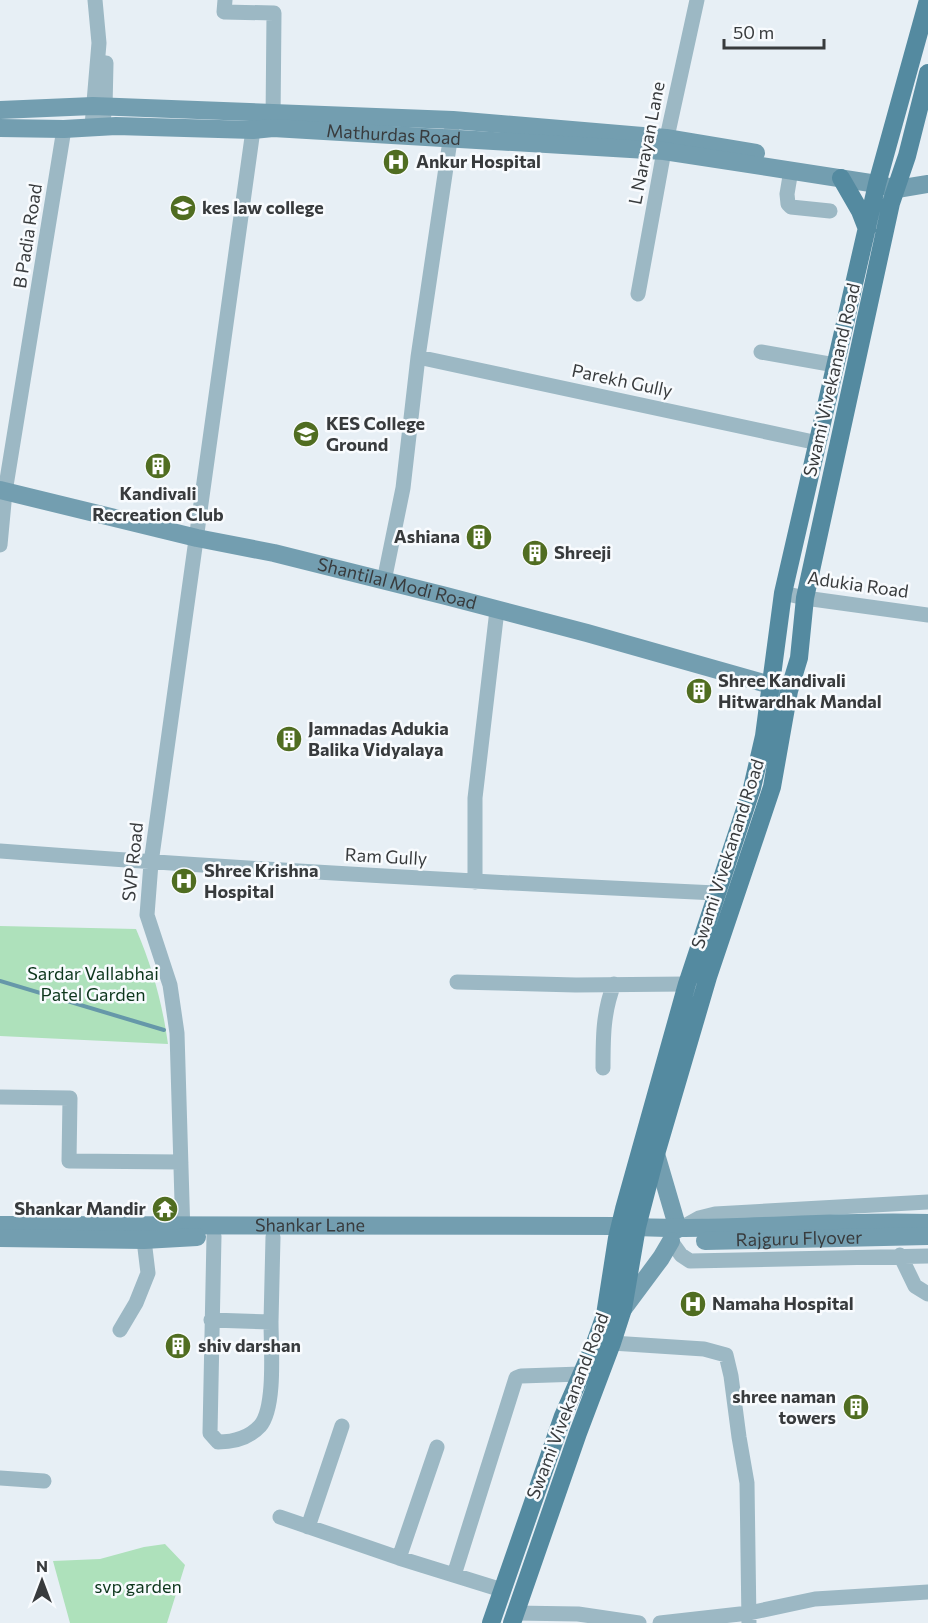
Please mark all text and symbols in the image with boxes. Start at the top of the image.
scale bar [724,12,824,50]
text: 50 m [733,21,774,43]
street label: L Narayan Lane [623,79,669,206]
street label: Mathurdas Road [326,119,461,149]
hospital icon: Ankur Hospital [381,147,411,177]
place label: Ankur Hospital [416,150,541,172]
street label: B Padia Road [8,182,46,290]
school or university icon: kes law college [168,193,198,223]
place label: kes law college [202,196,324,218]
street label: Swami Vivekanand Road [798,281,864,479]
street label: Parekh Gully [570,359,675,401]
place label: KES College Ground [326,412,425,455]
school or university icon: KES College Ground [291,419,321,449]
building icon: Kandivali Recreation Club [143,451,173,481]
place label: Kandivali Recreation Club [92,482,224,525]
building icon: Ashiana [464,522,494,552]
place label: Ashiana [394,525,460,547]
building icon: Shreeji [520,538,550,568]
place label: Shreeji [554,541,611,563]
street label: Shantilal Modi Road [315,552,479,614]
street label: Adukia Road [806,566,910,602]
place label: Shree Kandivali Hitwardhak Mandal [718,669,882,712]
building icon: Shree Kandivali Hitwardhak Mandal [684,676,714,706]
place label: Jamnadas Adukia Balika Vidyalaya [308,717,449,760]
building icon: Jamnadas Adukia Balika Vidyalaya [274,724,304,754]
street label: Swami Vivekanand Road [686,756,768,951]
street label: SVP Road [117,821,147,902]
street label: Ram Gully [344,843,428,869]
place label: Shree Krishna Hospital [204,859,319,902]
hospital icon: Shree Krishna Hospital [169,866,199,896]
park label: Sardar Vallabhai Patel Garden [27,962,159,1005]
temple icon: Shankar Mandir [150,1194,180,1224]
place label: Shankar Mandir [14,1197,147,1219]
street label: Shankar Lane [255,1213,365,1236]
street label: Rajguru Flyover [735,1225,862,1250]
hospital icon: Namaha Hospital [678,1289,708,1319]
place label: Namaha Hospital [712,1292,854,1314]
street label: Swami Vivekanand Road [521,1309,613,1502]
building icon: shiv darshan [163,1331,193,1361]
place label: shiv darshan [198,1334,301,1356]
place label: shree naman towers [732,1385,836,1428]
building icon: shree naman towers [841,1392,871,1422]
north arrow [12,1551,72,1611]
text: N [36,1556,48,1575]
park label: svp garden [94,1575,182,1597]

